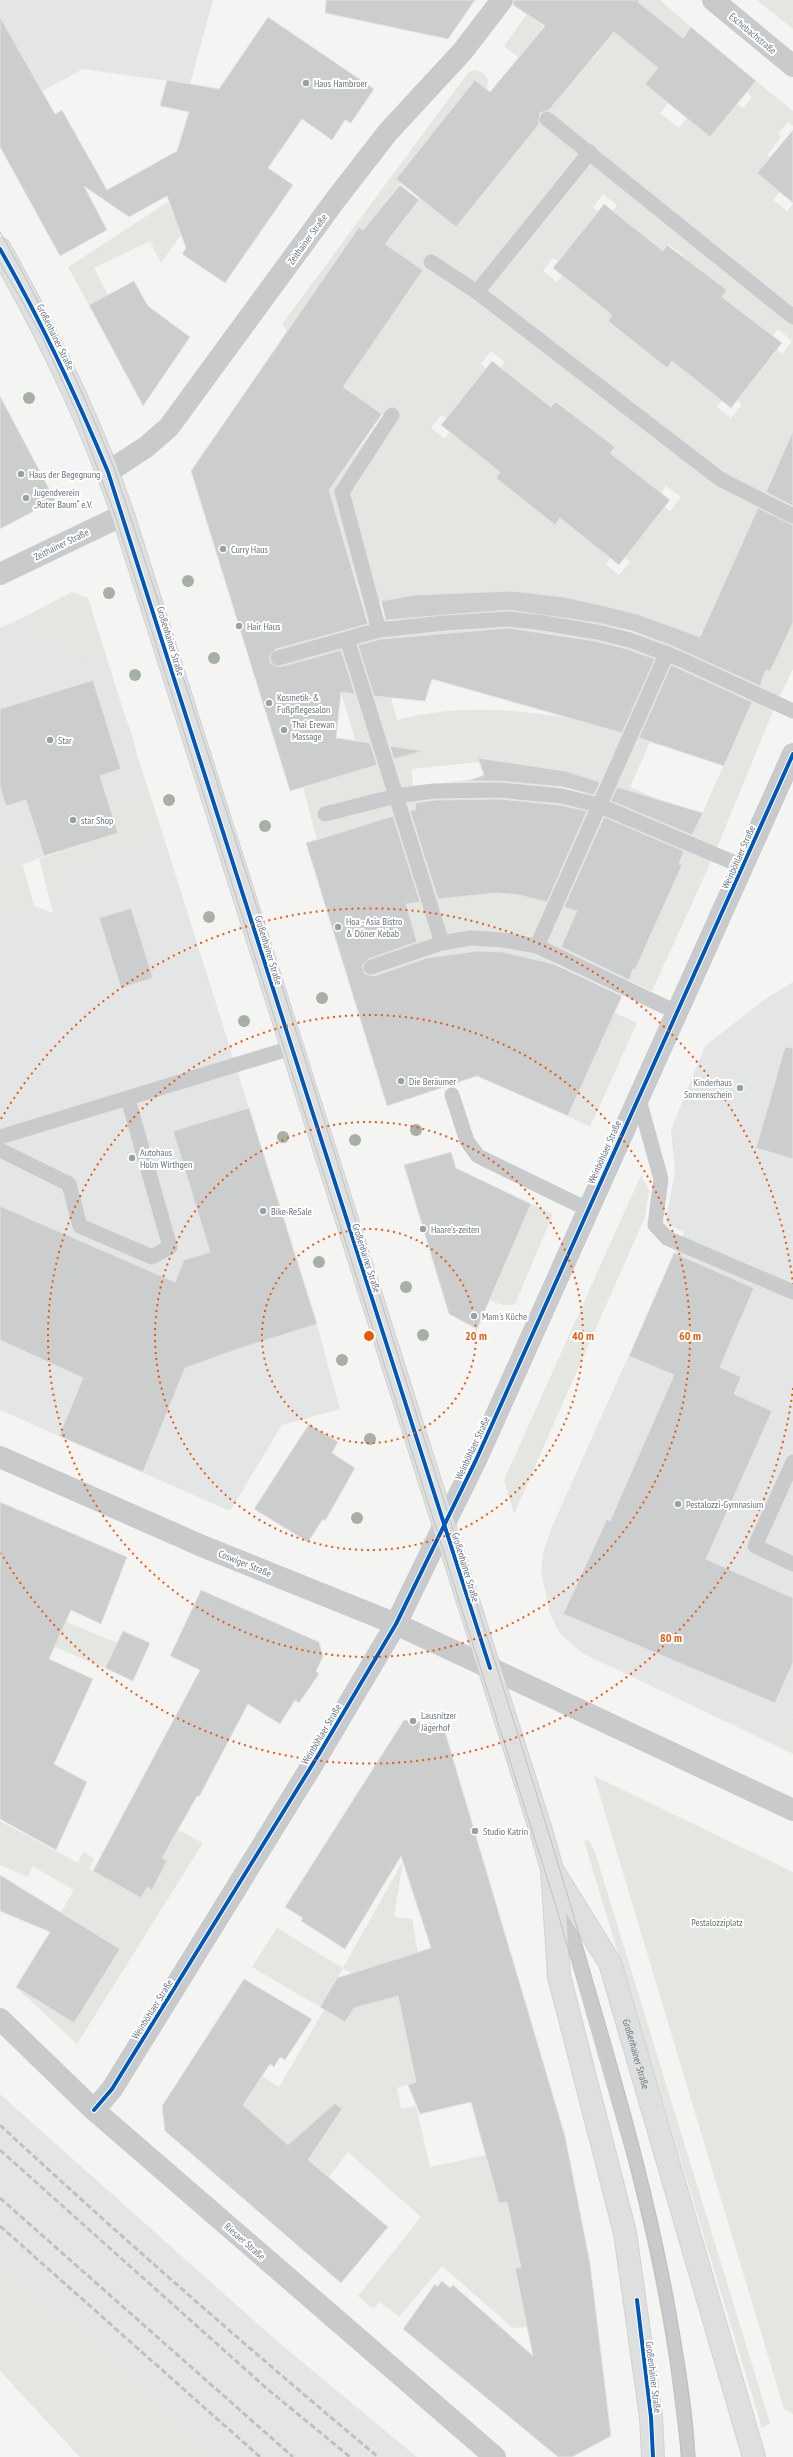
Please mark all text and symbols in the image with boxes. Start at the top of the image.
street label: Eschebachstraße [726,10,779,57]
place label: Haus Hambroer [314,77,368,90]
marker: Haus Hambroer [301,78,311,88]
street label: Zeithainer Straße [285,211,330,267]
street label: Großenhainer Straße [34,302,77,372]
place label: Haus der Begegnung [29,468,100,481]
marker: Haus der Begegnung [16,469,26,479]
place label: Jugendverein „Roter Baum“ e.V. [33,486,93,511]
marker: Jugendverein „Roter Baum“ e.V. [21,493,31,503]
street label: Zeithainer Straße [32,526,91,563]
place label: Curry Haus [231,543,269,556]
marker: Curry Haus [218,544,228,554]
street label: Großenhainer Straße [154,605,187,678]
place label: Hair Haus [247,620,281,633]
marker: Hair Haus [234,621,244,631]
place label: Kosmetik- & Fußpflegesalon [277,691,330,716]
marker: Kosmetik- & Fußpflegesalon [264,698,274,708]
place label: Thai Erewan Massage [292,718,335,743]
marker: Thai Erewan Massage [279,725,289,735]
place label: Star [58,734,72,747]
marker: Star [45,735,55,745]
place label: star Shop [81,814,113,827]
marker: star Shop [68,815,78,825]
street label: Weinböhlaer Straße [719,823,758,891]
street label: Großenhainer Straße [252,914,285,987]
place label: Hoa - Asia Bistro & Döner Kebab [346,915,402,940]
marker: Hoa - Asia Bistro & Döner Kebab [333,922,343,932]
place label: Die Beräumer [409,1075,456,1088]
marker: Die Beräumer [396,1076,406,1086]
place label: Kinderhaus Sonnenschein [684,1076,733,1101]
marker: Kinderhaus Sonnenschein [735,1083,745,1093]
street label: Weinböhlaer Straße [585,1118,624,1186]
place label: Autohaus Holm Wirthgen [140,1146,192,1171]
marker: Autohaus Holm Wirthgen [127,1153,137,1163]
place label: Bike-ReSale [271,1205,312,1218]
marker: Bike-ReSale [258,1206,268,1216]
street label: Großenhainer Straße [349,1222,384,1294]
place label: Haare’s-zeiten [431,1223,479,1236]
marker: Haare’s-zeiten [418,1224,428,1234]
place label: Mam's Küche [482,1310,527,1323]
marker: Mam's Küche [469,1311,479,1321]
text: 20 m [465,1328,487,1343]
text: 40 m [572,1328,594,1343]
text: 60 m [679,1328,701,1343]
centre of rings [362,1329,376,1343]
street label: Weinböhlaer Straße [452,1415,493,1482]
place label: Pestalozzi-Gymnasium [686,1498,763,1511]
marker: Pestalozzi-Gymnasium [673,1499,683,1509]
street label: Großenhainer Straße [449,1531,482,1604]
street label: Coswiger Straße [216,1547,273,1580]
text: 80 m [660,1630,682,1645]
street label: Weinböhlaer Straße [298,1702,345,1767]
place label: Lausnitzer Jägerhof [420,1709,457,1734]
marker: Lausnitzer Jägerhof [408,1716,418,1726]
place label: Studio Katrin [483,1825,528,1838]
marker: Studio Katrin [470,1826,480,1836]
park label: Pestalozziplatz [691,1916,743,1929]
street label: Weinböhlaer Straße [129,1977,176,2042]
street label: Großenhainer Straße [620,2017,652,2090]
street label: Riesaer Straße [221,2220,268,2263]
street label: Großenhainer Straße [643,2340,664,2414]

